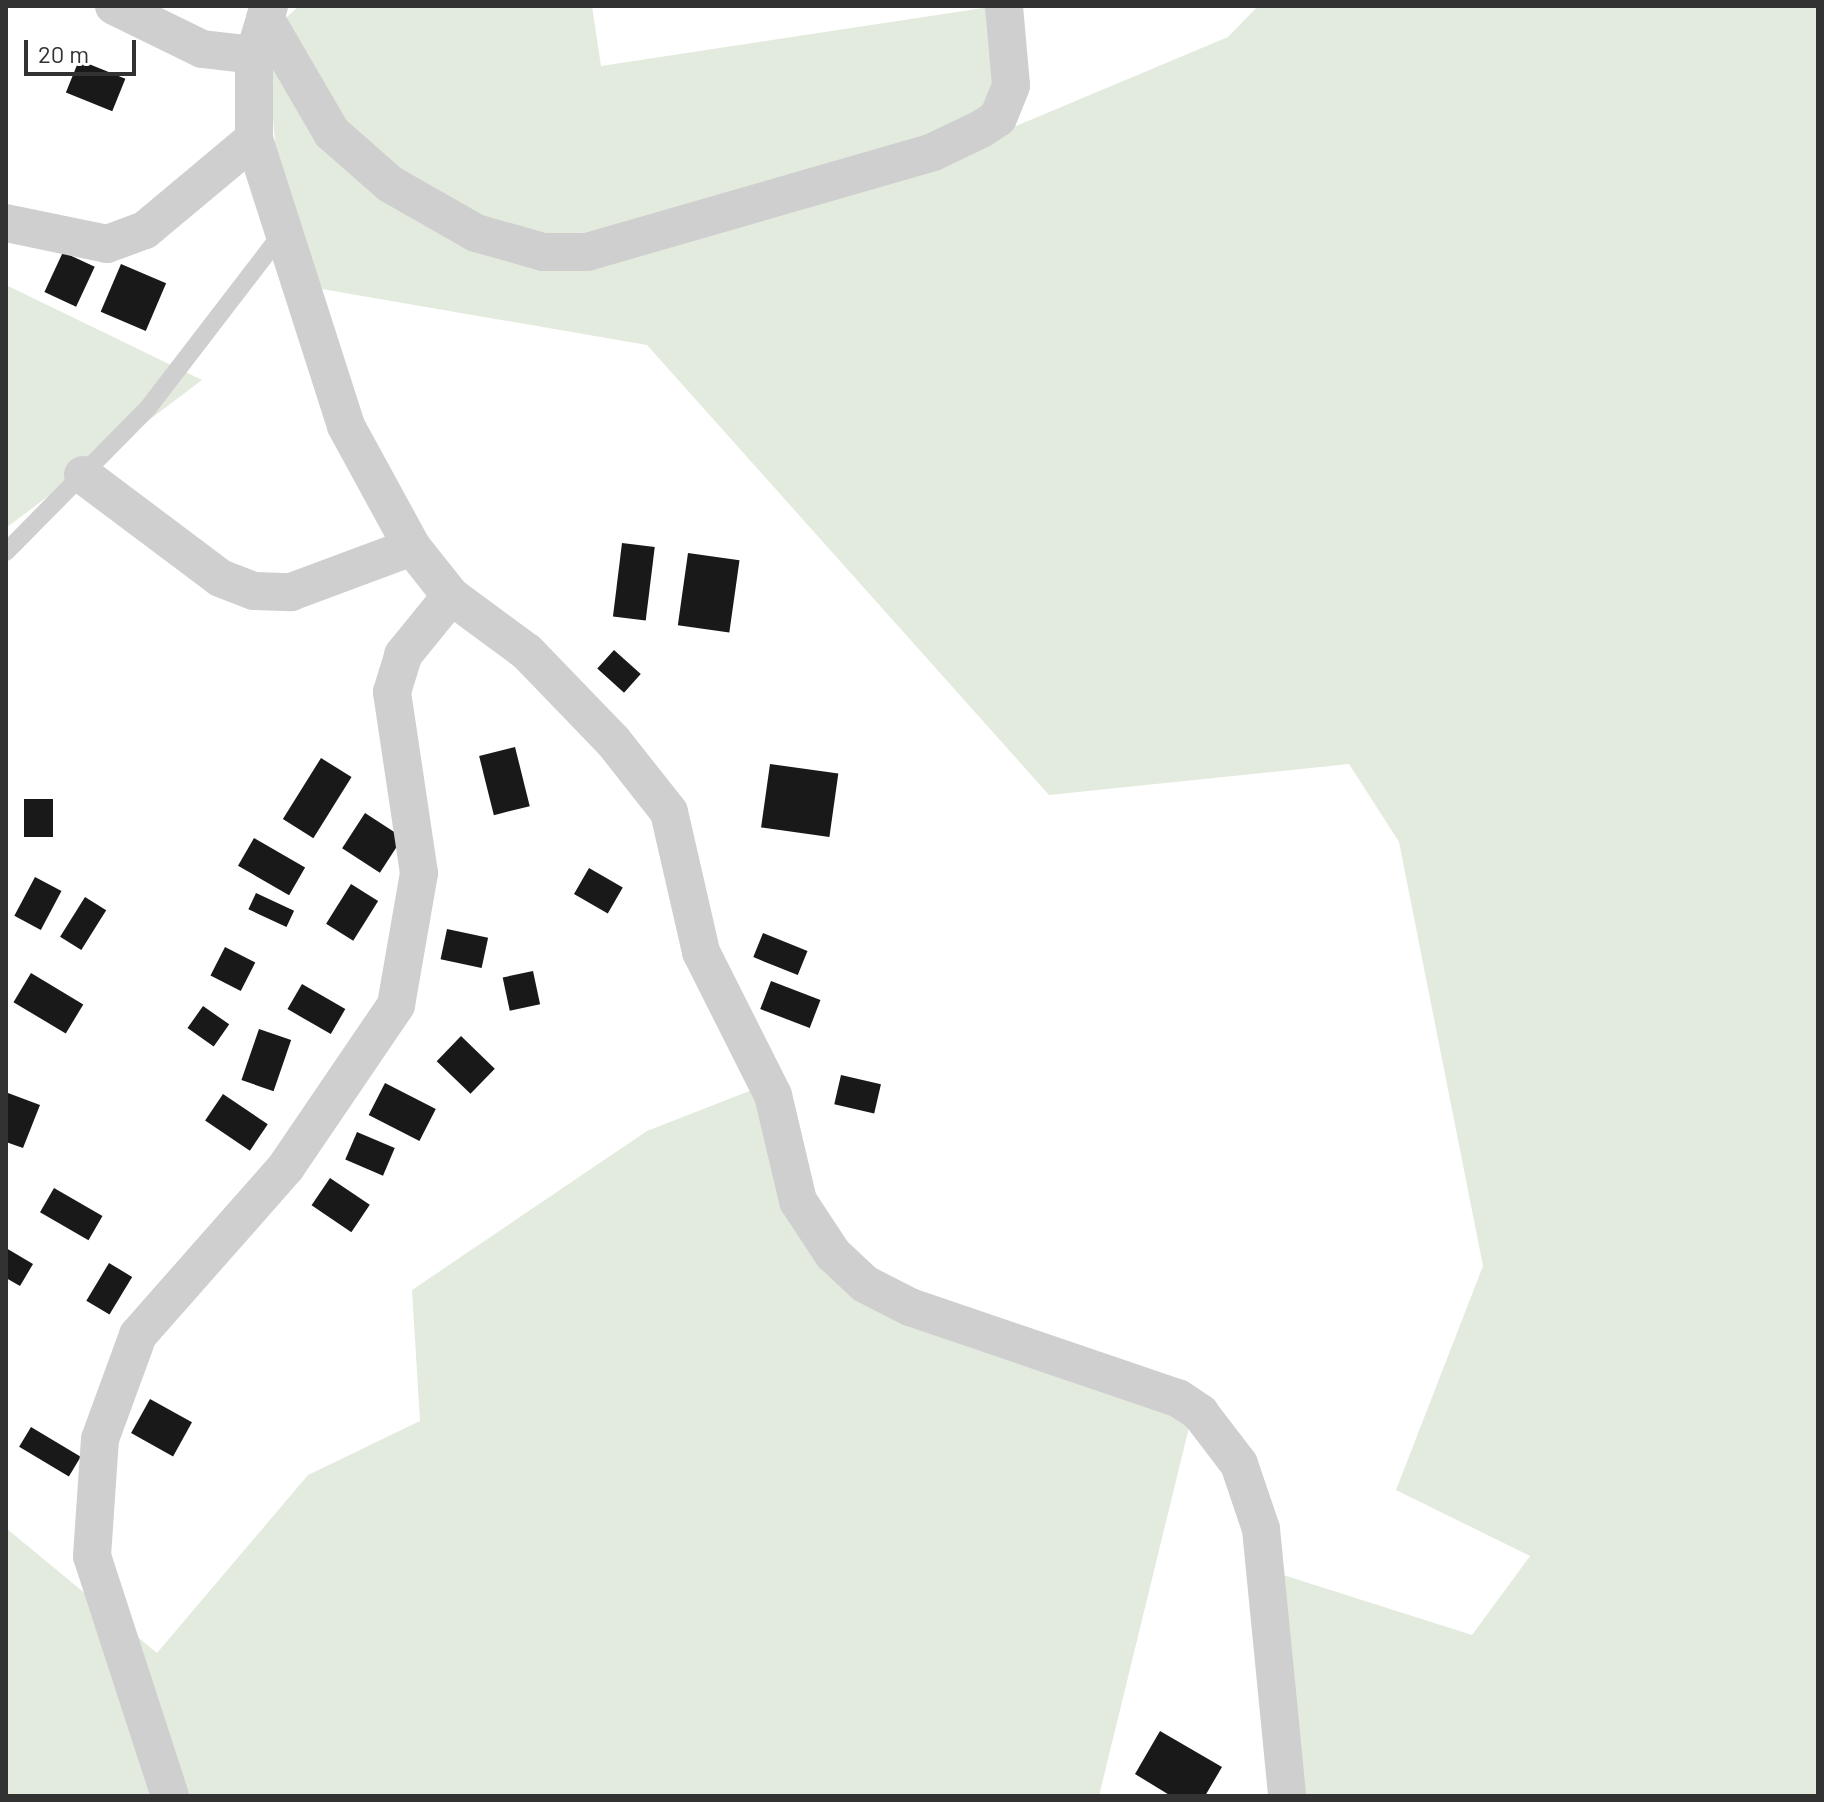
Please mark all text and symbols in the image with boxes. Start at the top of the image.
scale bar [28,24,140,74]
text: 20 m [38,39,89,68]

